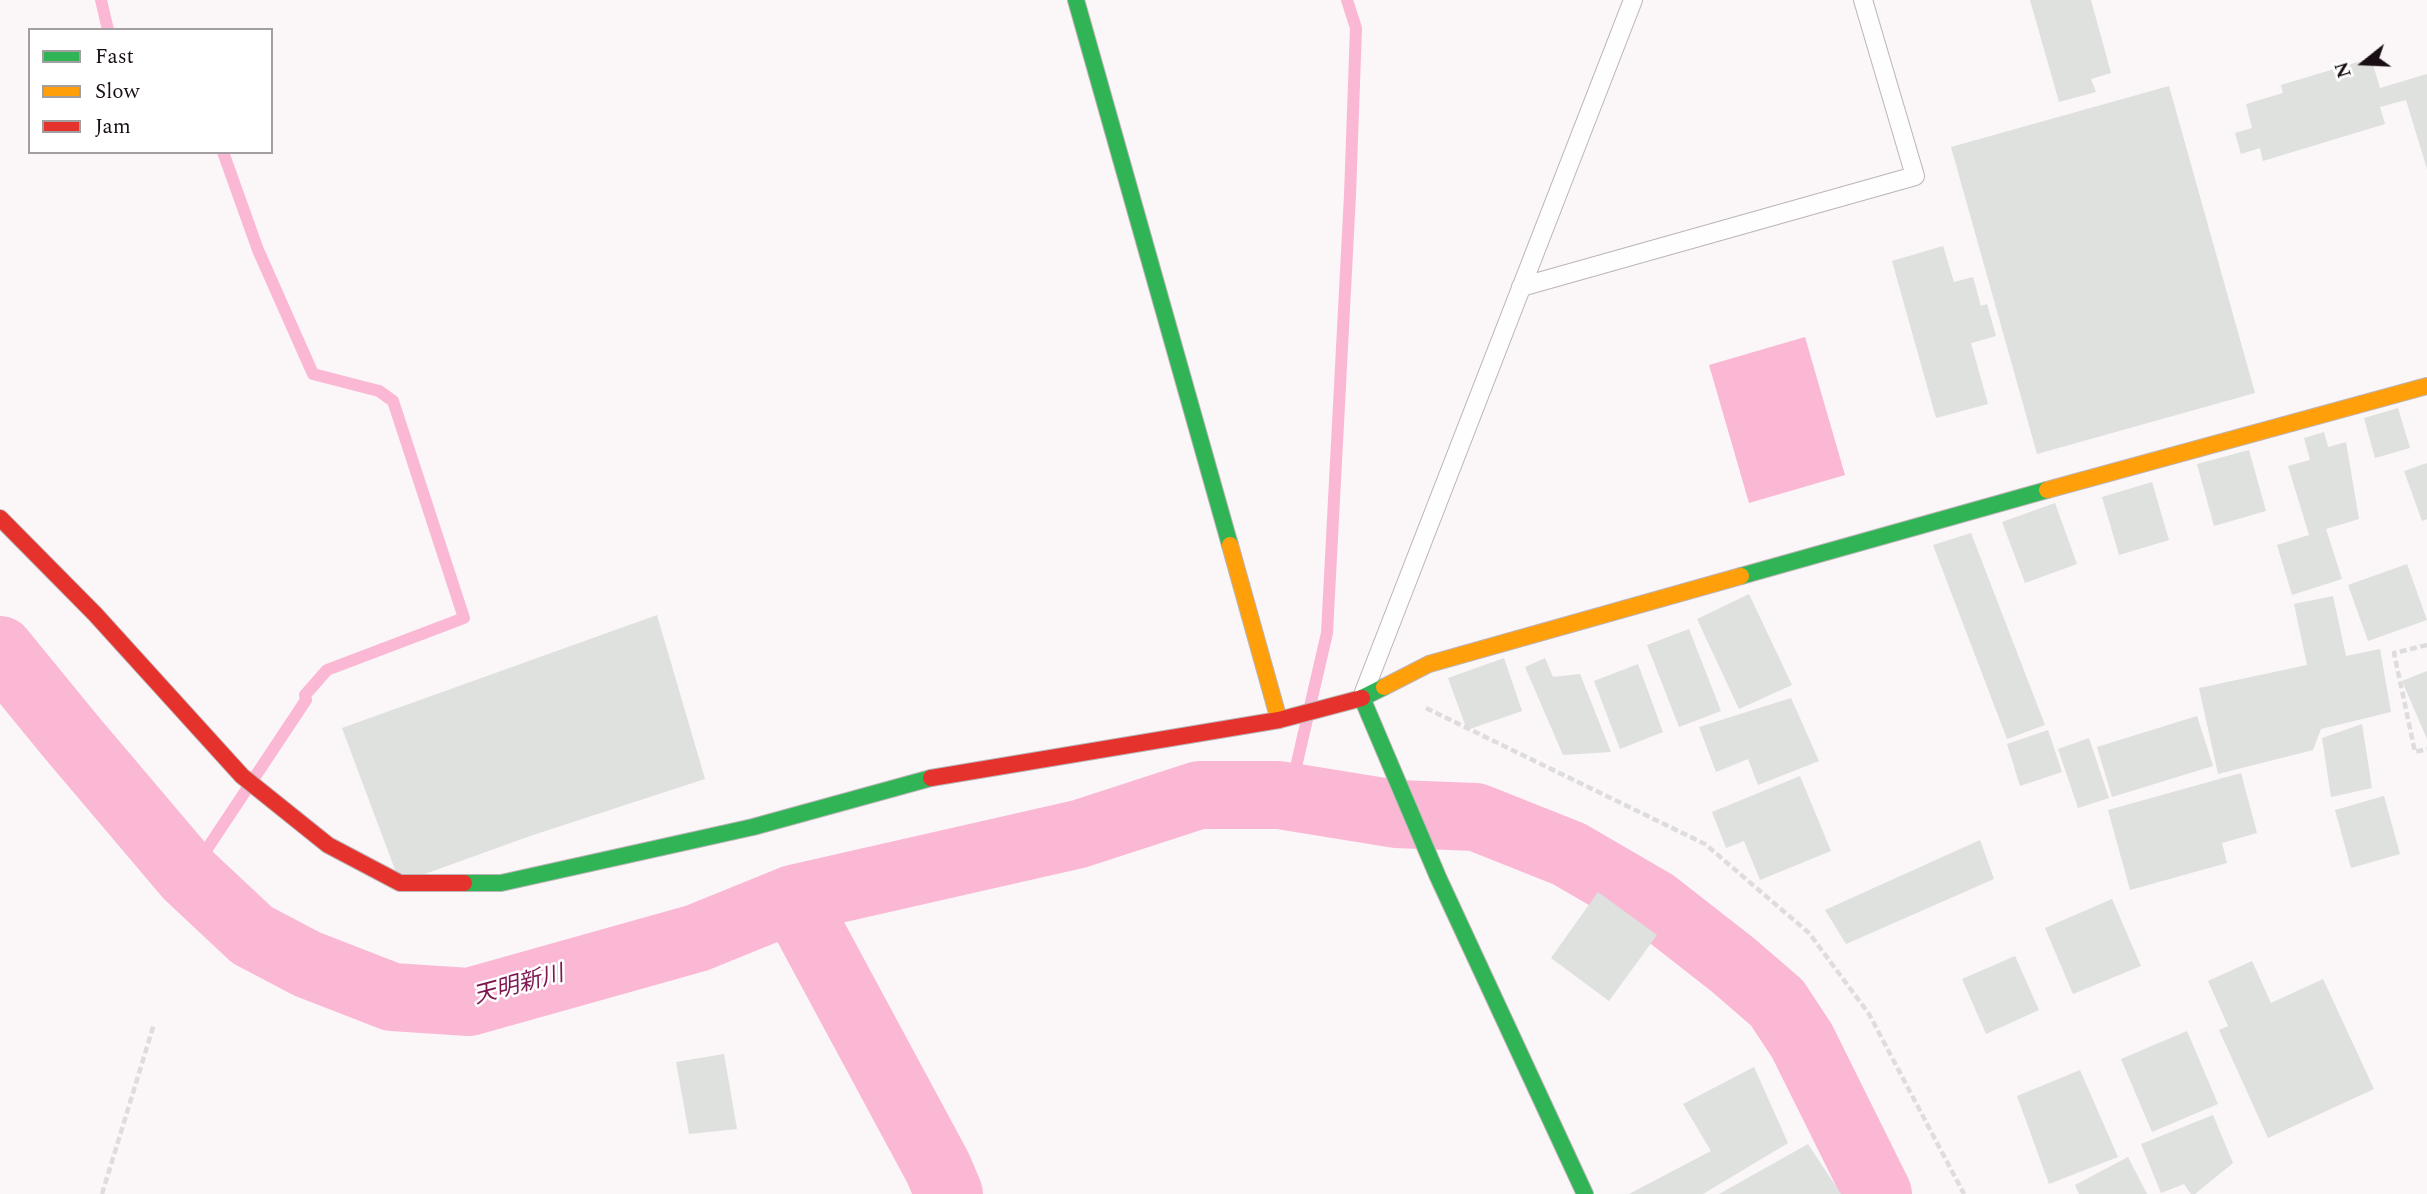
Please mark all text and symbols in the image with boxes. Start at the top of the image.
legend [28,28,273,154]
north arrow [2329,28,2399,98]
text: Fast [95,41,134,73]
text: N [2327,58,2360,82]
text: Slow [95,76,139,108]
text: Jam [95,111,131,143]
water label: 天明新川 [471,962,567,1012]

